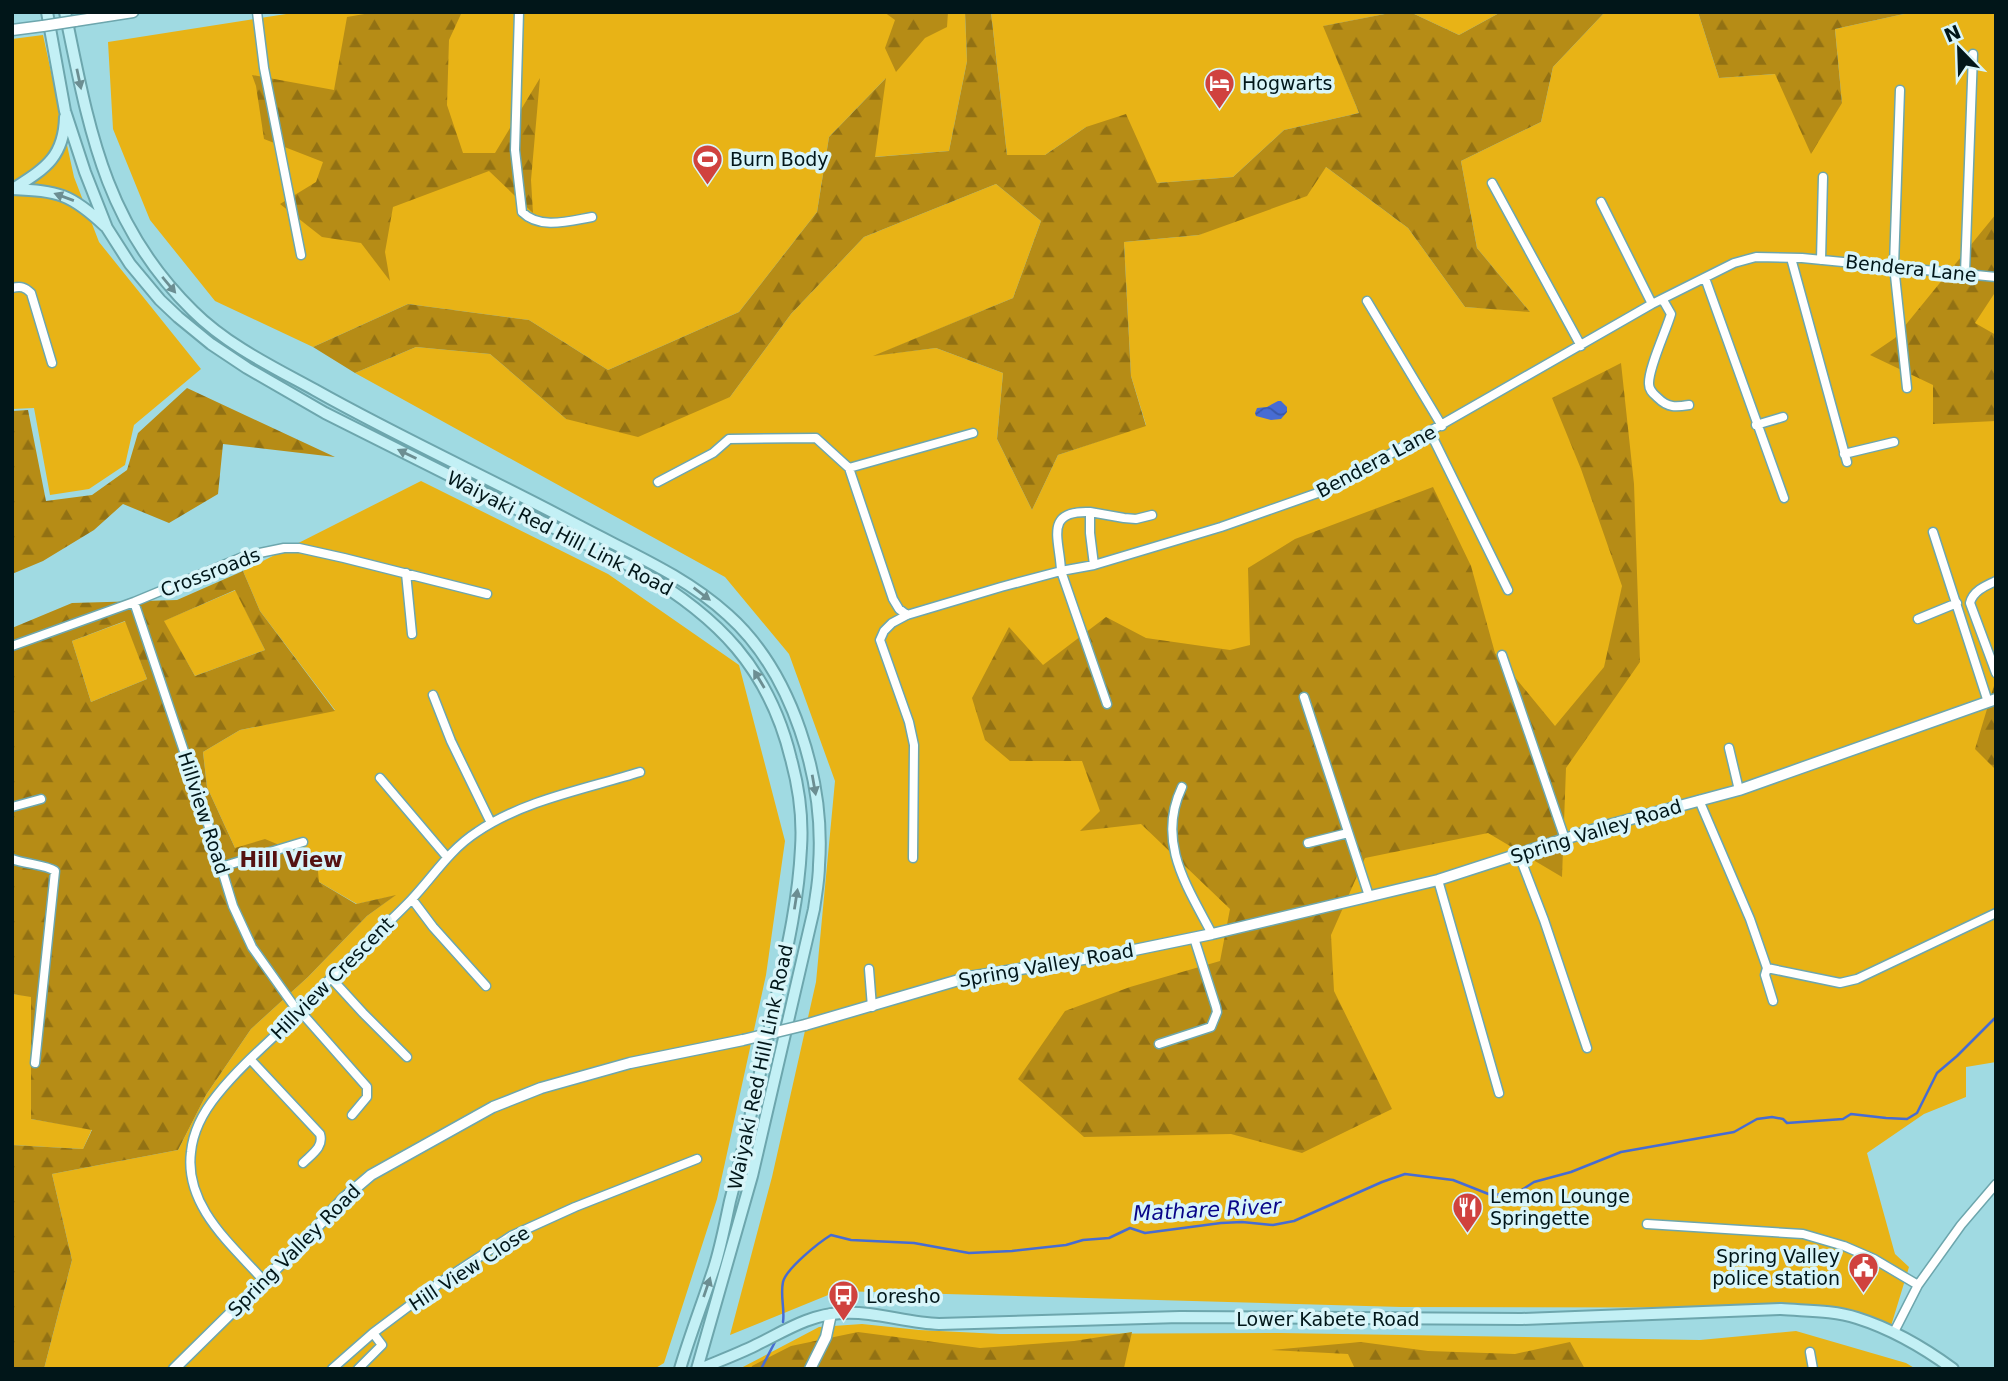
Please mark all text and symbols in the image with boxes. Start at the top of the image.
north arrow [1924,14,1994,84]
text: N [1941,20,1964,47]
hotel icon: Hogwarts [1202,66,1236,110]
one-way arrow [74,68,85,90]
place label: Hogwarts [1242,72,1332,94]
sports icon: Burn Body [690,142,724,186]
place label: Burn Body [730,148,829,170]
one-way arrow [54,192,75,203]
street label: Bendera Lane [1844,250,1978,286]
one-way arrow [161,276,176,293]
street label: Bendera Lane [1313,420,1439,502]
one-way arrow [397,449,417,460]
street label: Waiyaki Red Hill Link Road [443,466,677,600]
street label: Crossroads [157,543,263,601]
one-way arrow [693,587,711,601]
one-way arrow [753,670,765,689]
street label: Hillview Road [174,749,234,877]
one-way arrow [809,775,820,797]
street label: Spring Valley Road [1508,794,1684,868]
district label: Hill View [239,848,343,872]
one-way arrow [791,888,802,910]
street label: Hillview Crescent [266,912,398,1044]
street label: Spring Valley Road [957,939,1135,991]
street label: Waiyaki Red Hill Link Road [723,942,797,1192]
street label: Spring Valley Road [223,1179,365,1321]
place label: Lemon Lounge Springette [1490,1185,1630,1229]
restaurant icon: Lemon Lounge Springette [1450,1190,1484,1234]
water label: Mathare River [1132,1194,1283,1226]
street label: Hill View Close [405,1221,533,1315]
place label: Spring Valley police station [1712,1245,1840,1289]
public building icon: Spring Valley police station [1846,1250,1880,1294]
one-way arrow [702,1277,713,1298]
bus stop icon: Loresho [826,1279,860,1323]
place label: Loresho [866,1285,941,1307]
street label: Lower Kabete Road [1236,1308,1420,1330]

